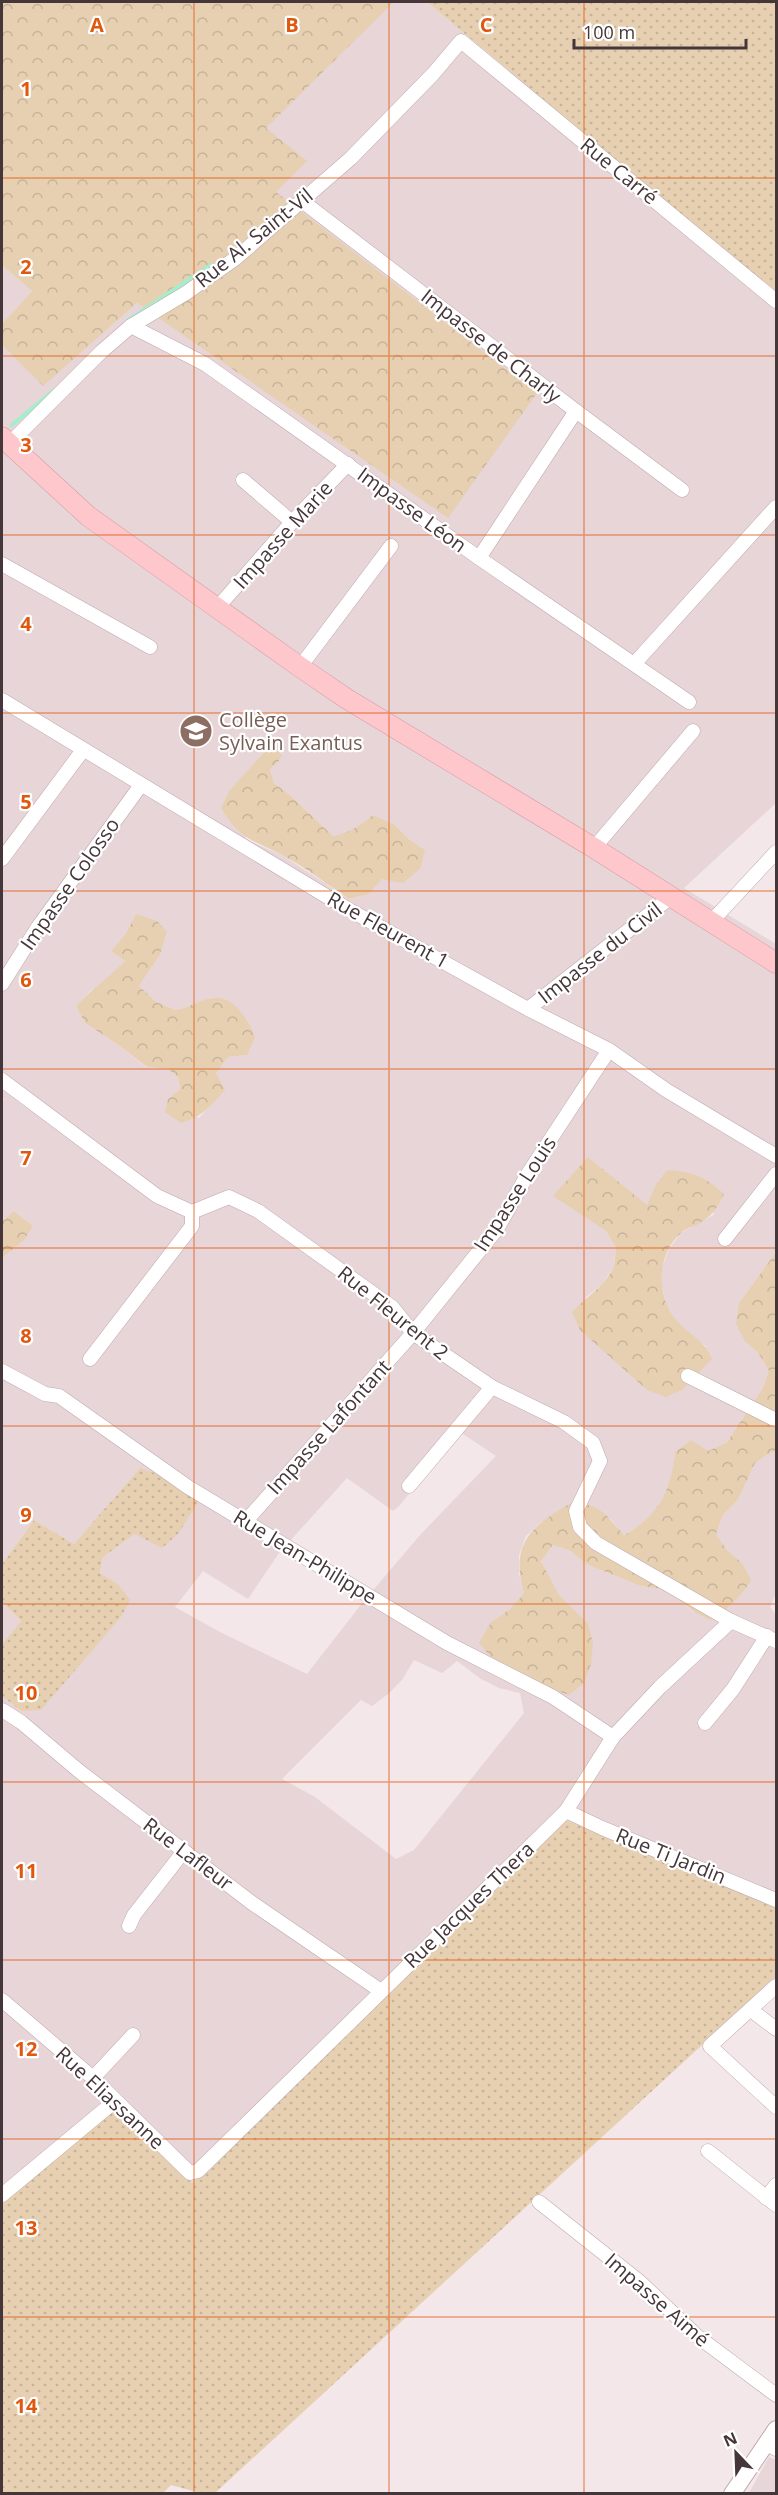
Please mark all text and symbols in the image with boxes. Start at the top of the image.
text: A [90,11,104,38]
text: B [285,11,299,38]
text: C [480,11,493,38]
scale bar [574,12,746,50]
text: 100 m [583,20,635,44]
text: 1 [20,75,32,102]
street label: Rue Carré [575,131,664,210]
street label: Rue Al. Saint-Vil [189,182,318,293]
text: 2 [20,253,32,280]
street label: Impasse de Charly [416,282,568,409]
text: 3 [20,431,32,458]
street label: Impasse Léon [352,461,472,558]
street label: Impasse Marie [227,475,338,594]
text: 4 [20,610,32,637]
place label: Collège Sylvain Exantus [219,706,363,756]
school or university icon: Collège Sylvain Exantus [178,713,214,749]
text: 5 [20,788,32,815]
street label: Impasse Colosso [14,812,125,955]
street label: Rue Fleurent 1 [323,885,454,974]
street label: Impasse du Civil [532,896,667,1010]
text: 6 [20,966,32,993]
street label: Impasse Louis [467,1131,562,1257]
text: 7 [20,1144,32,1171]
street label: Rue Fleurent 2 [332,1260,454,1366]
text: 8 [20,1322,32,1349]
street label: Impasse Lafontant [261,1353,397,1500]
text: 9 [20,1501,32,1528]
street label: Rue Jean-Philippe [229,1503,382,1610]
text: 10 [15,1679,37,1706]
street label: Rue Lafleur [138,1811,239,1896]
street label: Rue Ti Jardin [612,1821,730,1890]
street label: Rue Jacques Thera [398,1835,540,1974]
text: 11 [15,1857,37,1884]
text: 12 [15,2035,37,2062]
street label: Rue Eliassanne [50,2040,170,2155]
text: 13 [15,2214,37,2241]
street label: Impasse Aimé [599,2247,715,2353]
text: 14 [15,2392,38,2419]
north arrow [706,2423,766,2483]
text: N [720,2427,740,2452]

